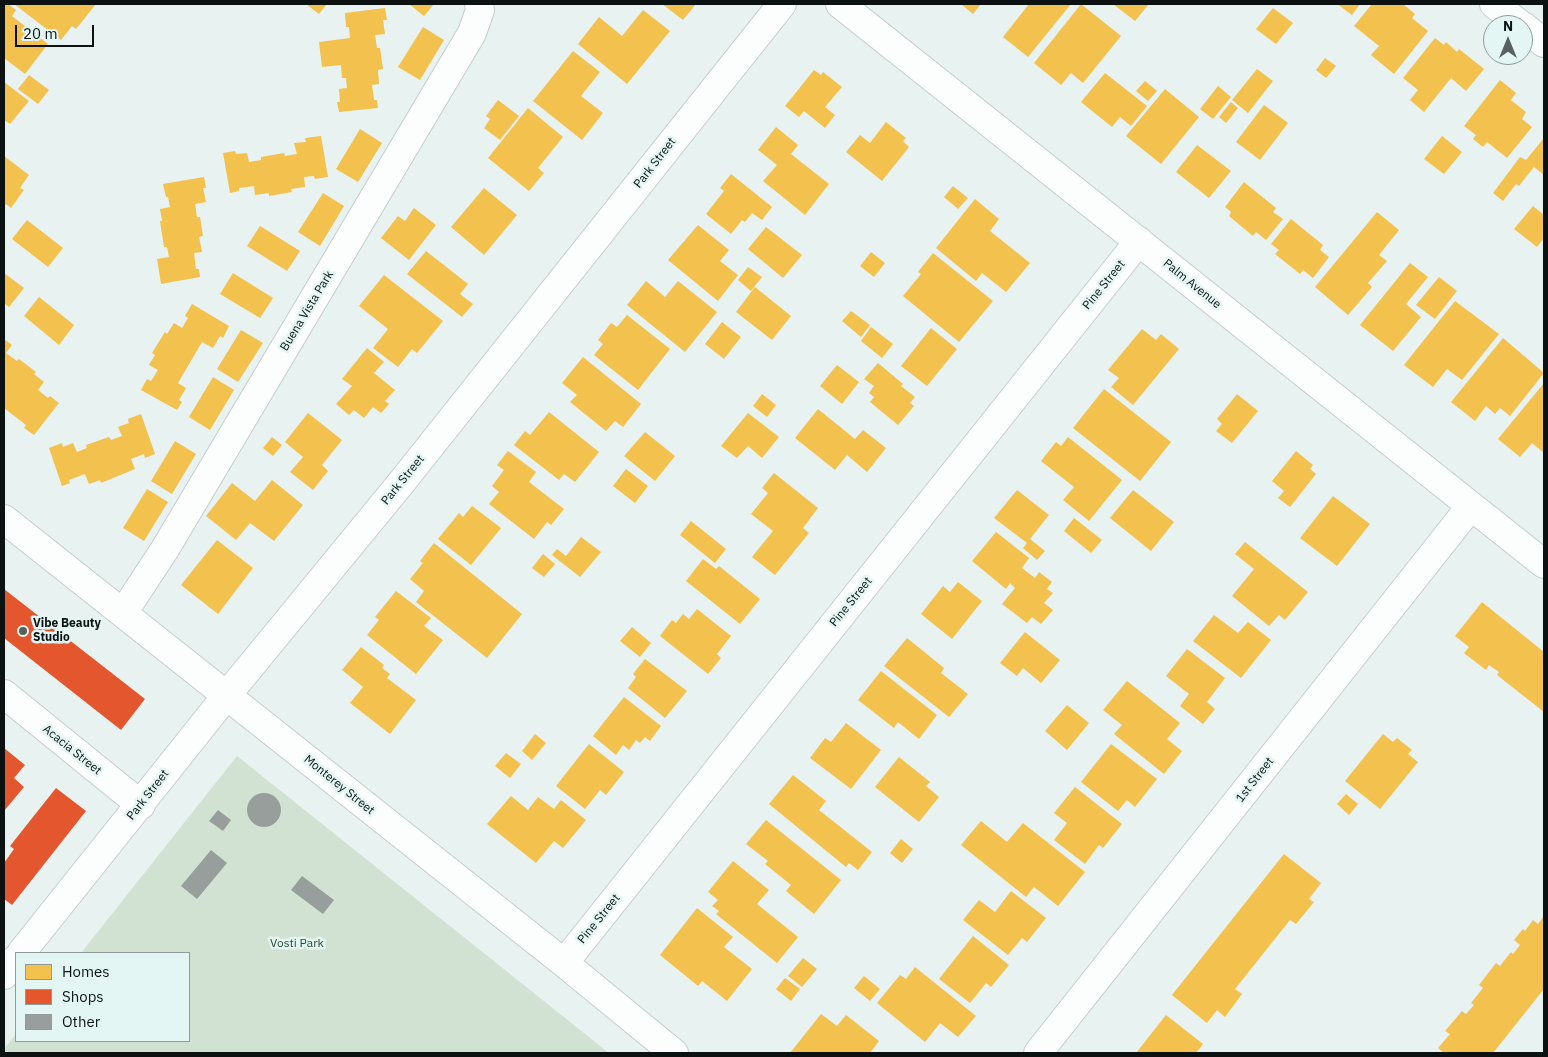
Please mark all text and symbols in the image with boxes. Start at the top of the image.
scale bar [18,15,96,47]
north arrow [1483,15,1533,65]
text: N [1503,17,1513,35]
text: 20 m [23,24,58,43]
street label: Park Street [631,135,679,191]
street label: Palm Avenue [1160,256,1224,312]
street label: Pine Street [1080,257,1128,313]
street label: Buena Vista Park [277,268,337,354]
street label: Park Street [379,452,427,508]
street label: Pine Street [827,574,875,630]
place label: Vibe Beauty Studio [33,617,101,645]
marker: Vibe Beauty Studio [17,625,29,637]
street label: Acacia Street [40,722,104,778]
street label: Monterey Street [301,752,377,818]
street label: 1st Street [1233,755,1277,805]
street label: Park Street [124,767,172,823]
street label: Pine Street [575,891,623,947]
park label: Vosti Park [270,937,324,951]
legend [15,952,190,1042]
text: Homes [62,962,110,981]
text: Shops [62,987,104,1006]
text: Other [62,1012,100,1031]

